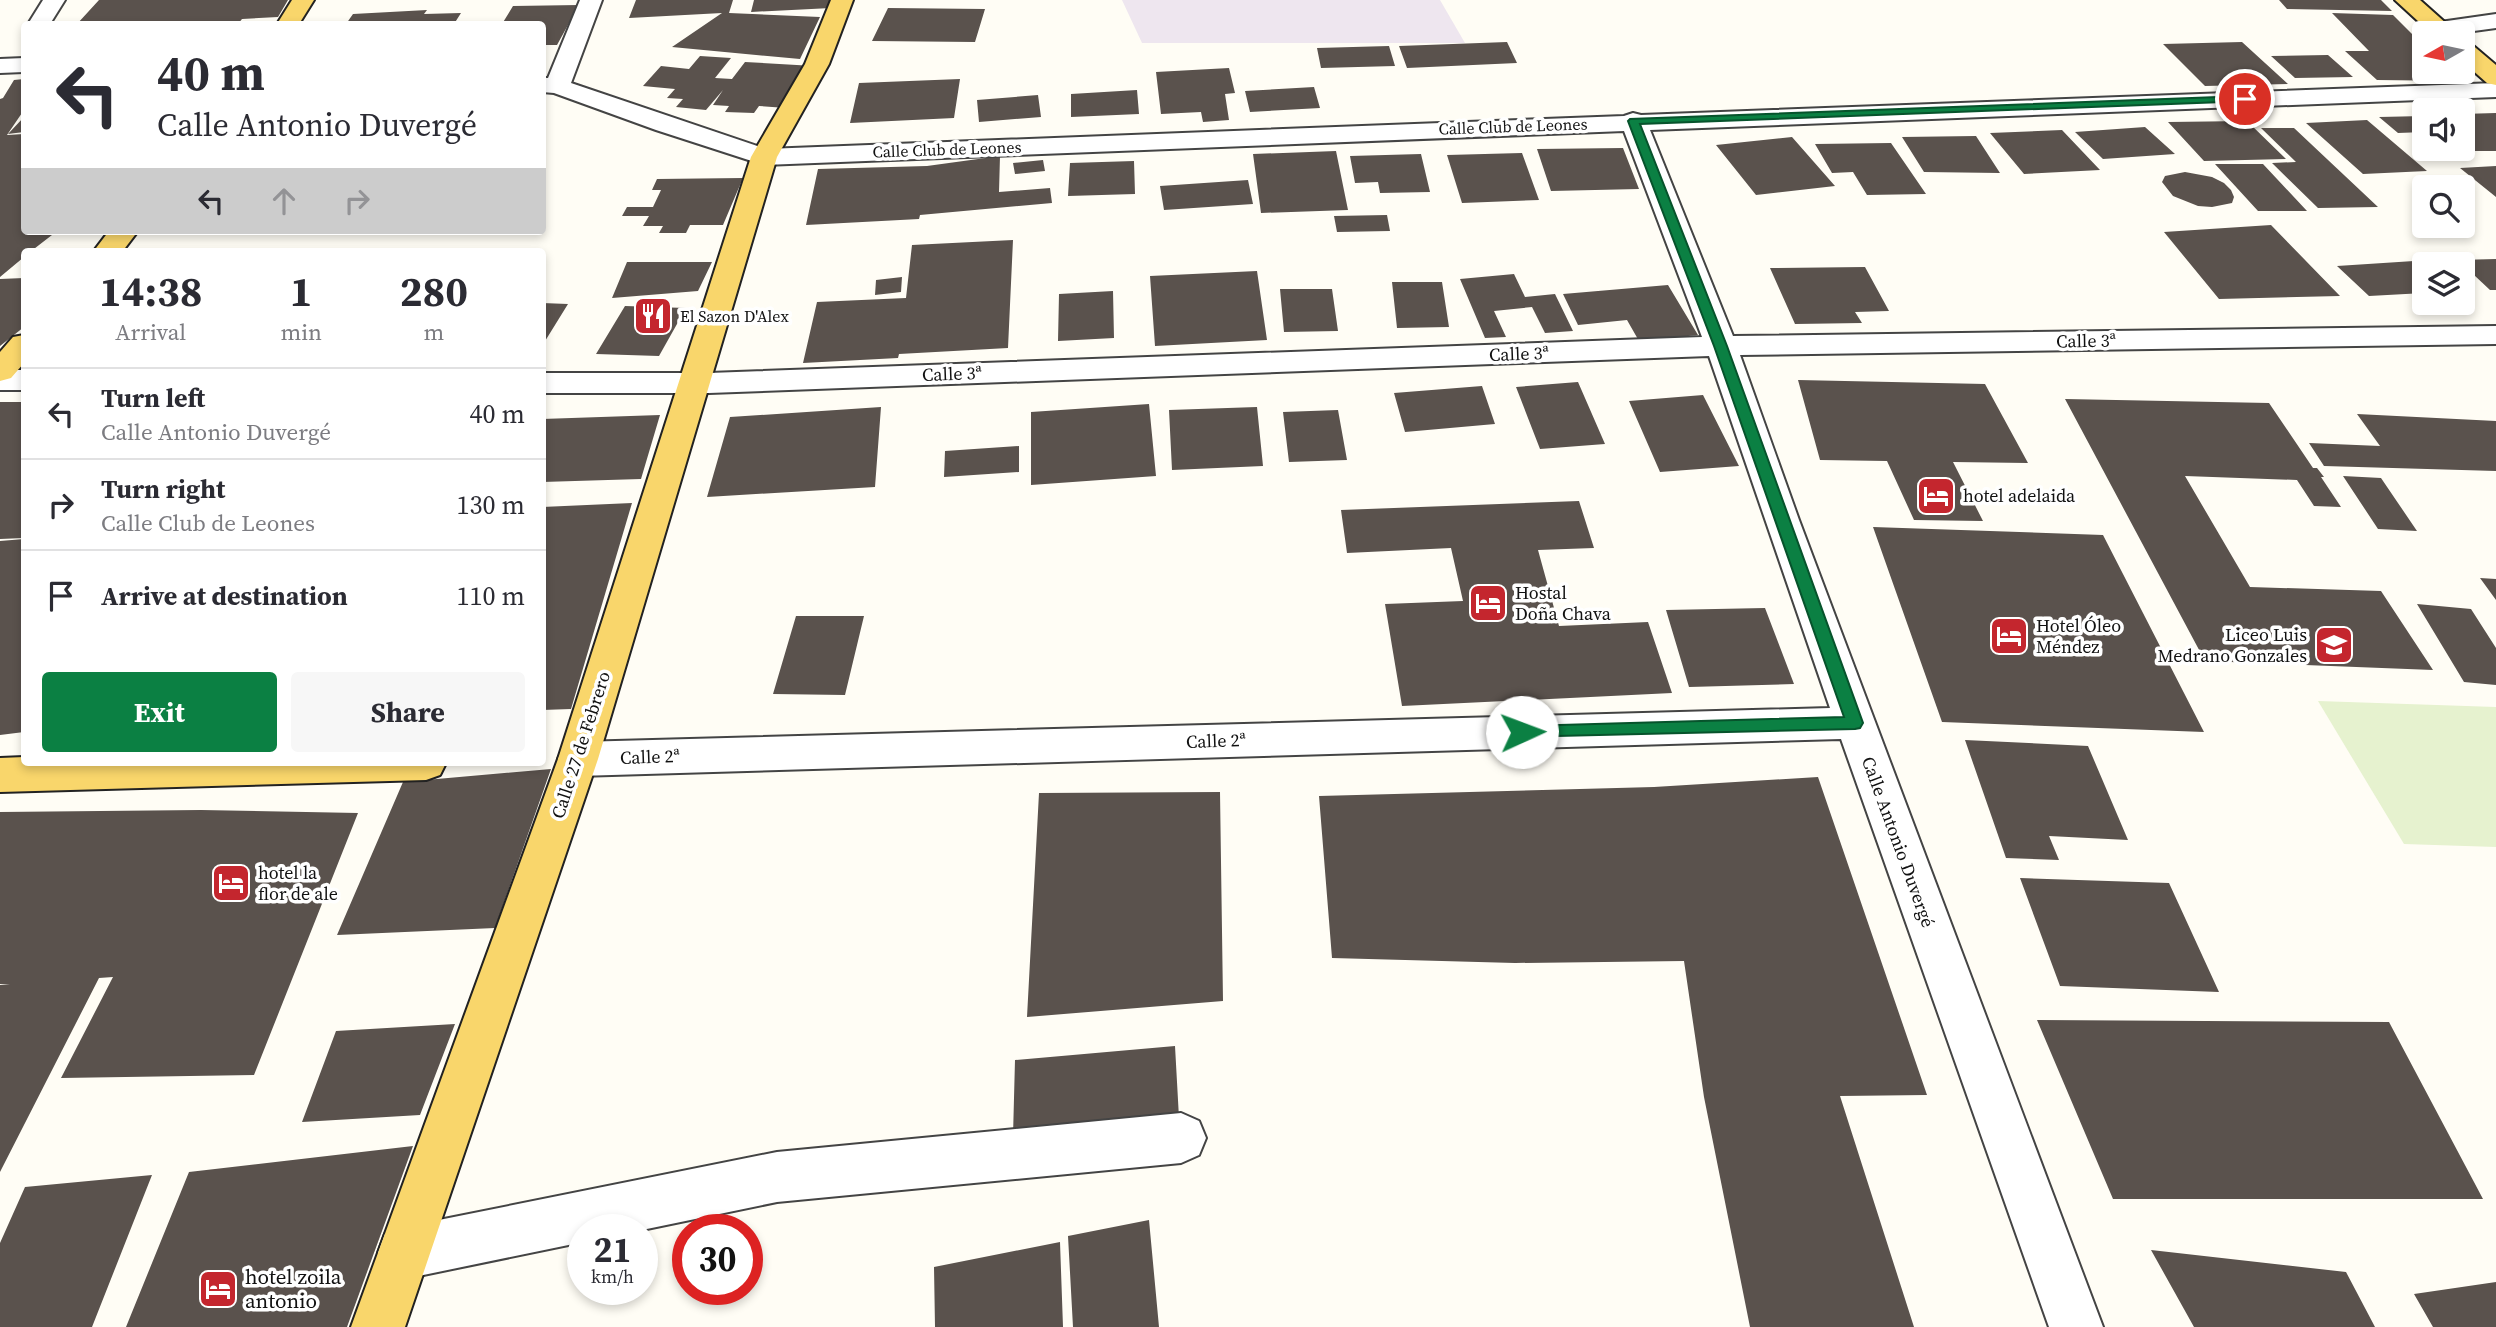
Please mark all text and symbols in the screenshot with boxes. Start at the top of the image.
north arrow [2412,21,2474,84]
map controls [2412,21,2475,315]
text: 40 m [157,39,265,106]
icon: left [42,49,133,140]
pin [2215,69,2275,129]
icon: arrive [2226,80,2264,118]
button: sound [2412,98,2475,161]
text: Calle Antonio Duvergé [157,103,477,147]
street label: Calle Club de Leones [1438,112,1588,140]
street label: Calle Club de Leones [872,135,1022,163]
button: search [2412,175,2475,238]
icon: left [192,182,230,220]
icon: ahead [265,182,303,220]
icon: right [338,182,376,220]
button: layers [2412,252,2475,315]
text: 14:38 [99,262,203,320]
text: 1 [290,262,313,320]
text: 280 [400,262,468,320]
restaurant icon: El Sazon D'Alex [632,295,674,337]
place label: El Sazon D'Alex [680,305,789,327]
text: Arrival [115,316,186,348]
text: min [280,316,322,348]
text: m [424,316,444,348]
street label: Calle 3ª [2056,327,2117,354]
street label: Calle 3ª [1489,340,1550,367]
street label: Calle 3ª [922,360,983,387]
text: Turn left [101,380,205,416]
icon: left [42,395,80,433]
text: 40 m [470,396,525,432]
text: Calle Antonio Duvergé [101,416,331,448]
text: Turn right [101,471,225,507]
hotel icon: hotel adelaida [1915,475,1957,517]
place label: hotel adelaida [1963,483,2076,508]
icon: right [42,486,80,524]
text: 130 m [457,487,525,523]
text: Calle Club de Leones [101,507,315,539]
icon: arrive [42,577,80,615]
text: Arrive at destination [101,578,348,614]
text: 110 m [457,578,525,614]
place label: Hostal Doña Chava [1515,580,1612,626]
hotel icon: Hostal Doña Chava [1467,582,1509,624]
place label: Hotel Óleo Méndez [2036,613,2121,659]
hotel icon: Hotel Óleo Méndez [1988,615,2030,657]
place label: Liceo Luis Medrano Gonzales [2157,622,2307,668]
school or university icon: Liceo Luis Medrano Gonzales [2313,624,2355,666]
street label: Calle 27 de Febrero [545,668,616,822]
button: Exit [42,672,277,752]
button: Share [291,672,525,752]
position arrow [1485,695,1559,769]
street label: Calle 2ª [1186,727,1247,754]
street label: Calle 2ª [620,743,681,770]
street label: Calle Antonio Duvergé [1856,753,1941,931]
place label: hotel la flor de ale [258,860,338,906]
hotel icon: hotel la flor de ale [210,862,252,904]
speed limit sign: 30 [672,1214,763,1305]
text: 21 [594,1226,631,1274]
place label: hotel zoila antonio [245,1262,342,1315]
text: km/h [591,1264,634,1289]
hotel icon: hotel zoila antonio [197,1268,239,1310]

